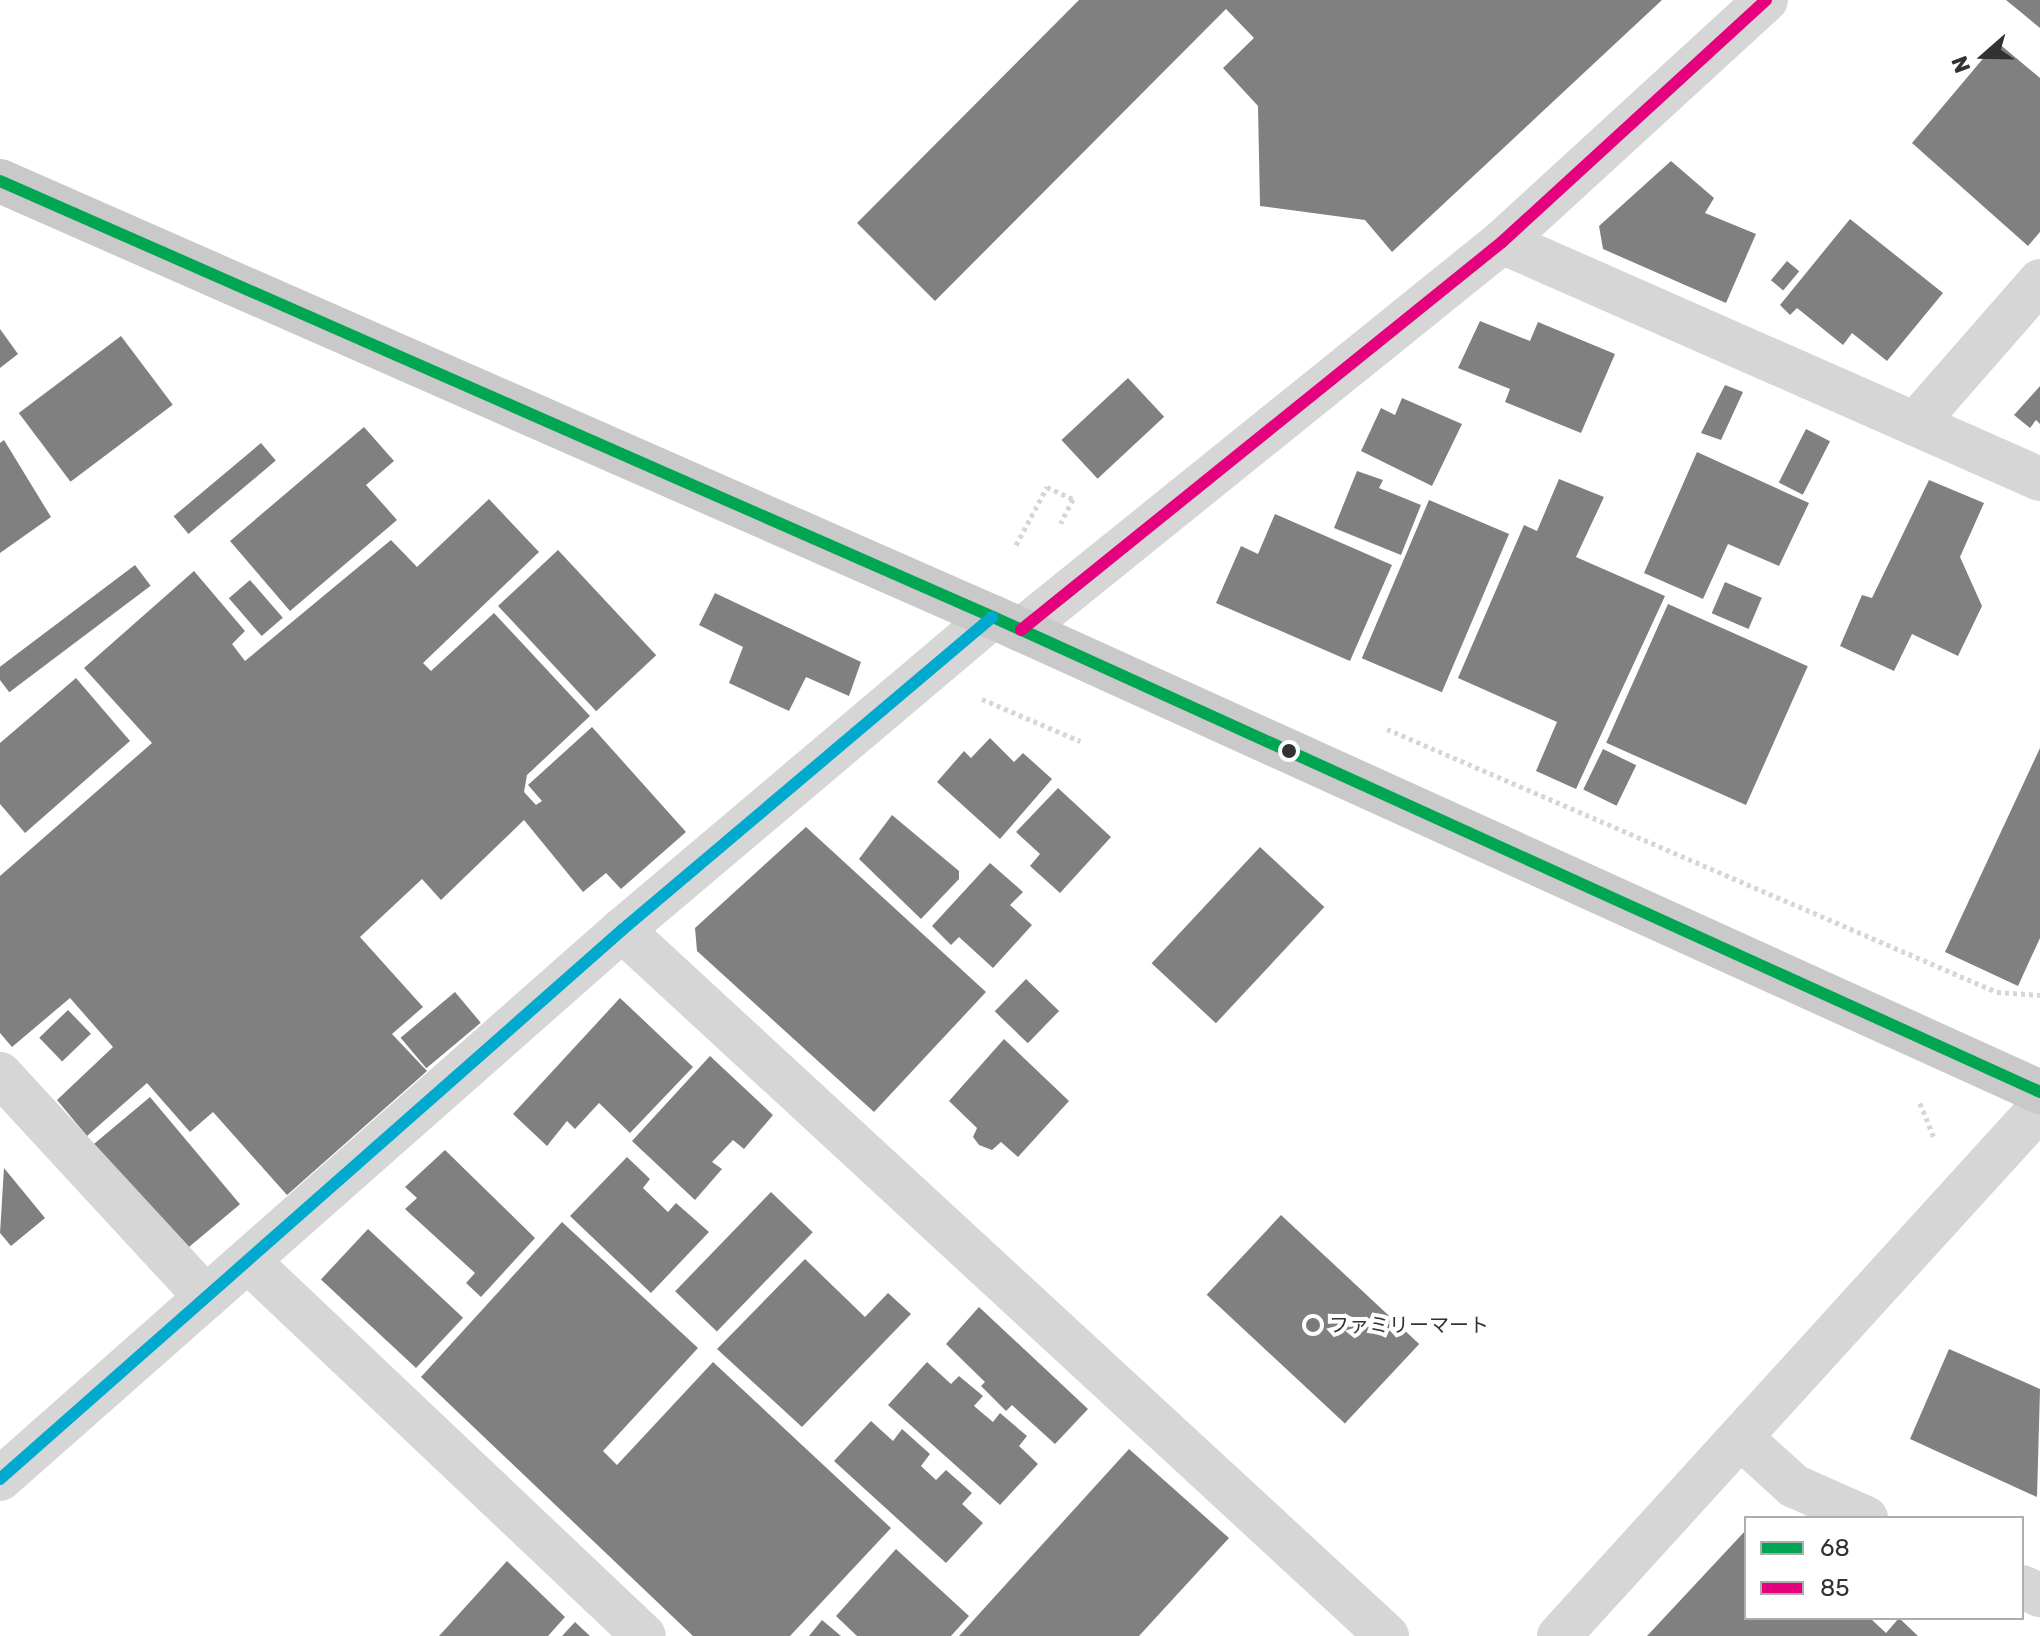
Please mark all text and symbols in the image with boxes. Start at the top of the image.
north arrow [1944,16,2024,96]
text: N [1946,52,1976,76]
unlabelled marker [1281,743,1297,759]
place label: ファミリーマート [1329,1313,1489,1337]
marker: ファミリーマート [1304,1316,1322,1334]
legend [1744,1516,2024,1620]
text: 68 [1820,1534,1850,1562]
text: 85 [1820,1574,1850,1602]

